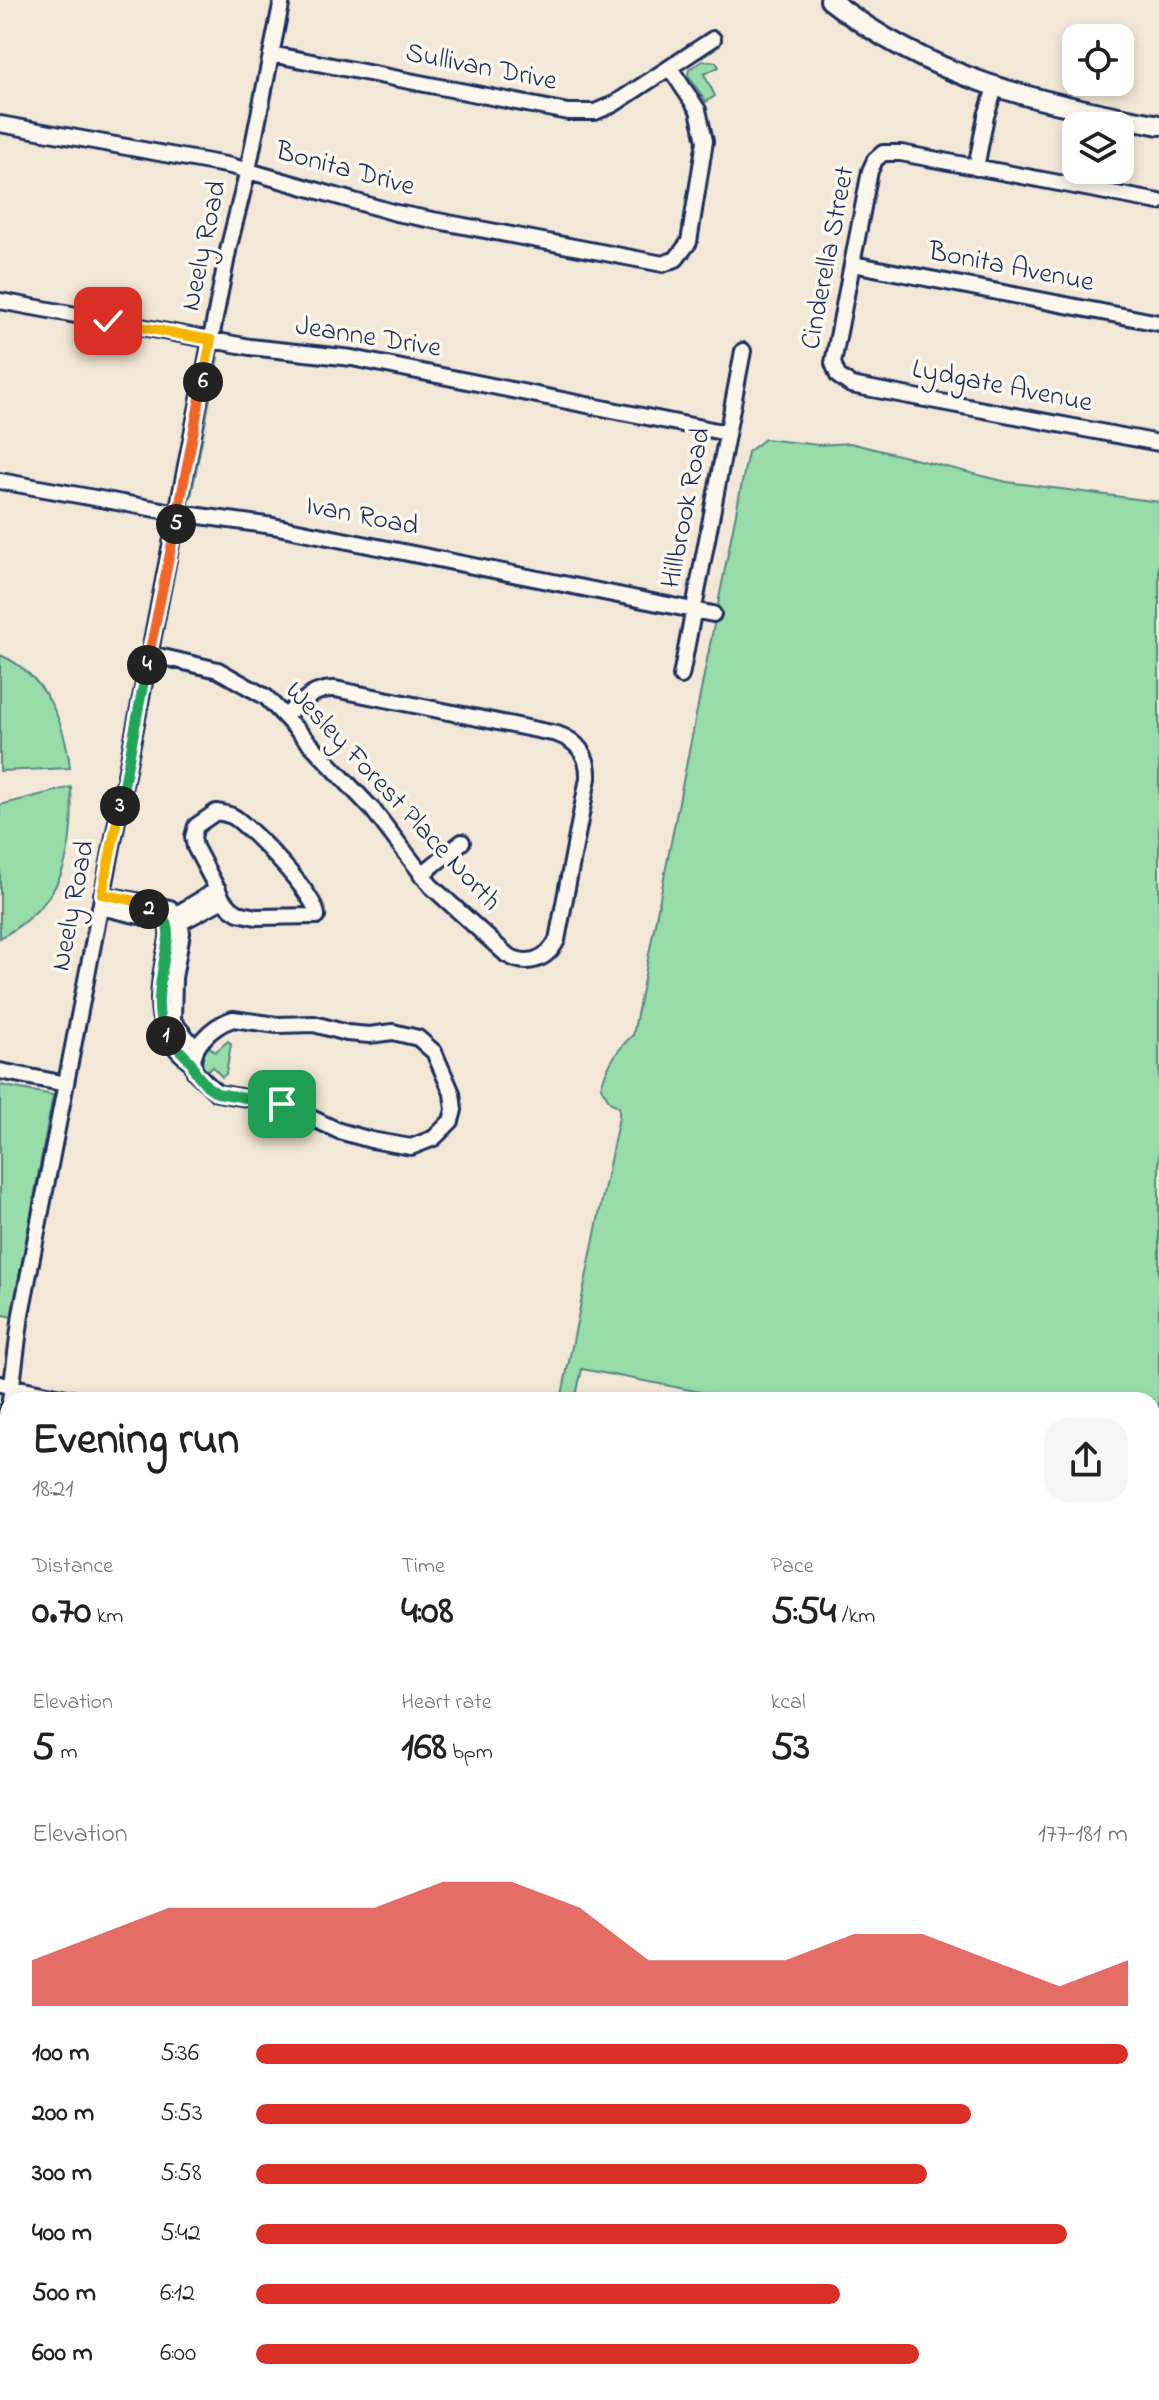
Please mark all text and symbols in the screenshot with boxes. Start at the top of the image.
map controls [1062,24,1134,184]
button: locate [1062,24,1134,96]
street label: Sullivan Drive [402,33,561,103]
button: layers [1062,112,1134,184]
street label: Bonita Drive [270,132,419,208]
street label: Cinderella Street [791,163,867,353]
street label: Neely Road [171,177,239,315]
street label: Bonita Avenue [924,232,1098,304]
pin [74,287,142,355]
icon: check [86,299,130,343]
street label: Jeanne Drive [292,306,444,370]
street label: Lydgate Avenue [908,349,1096,425]
pin: 6 [183,362,223,402]
text: 6 [198,366,208,398]
street label: Hillbrook Road [651,424,723,592]
street label: Ivan Road [302,486,422,548]
pin: 5 [156,504,196,544]
text: 5 [170,508,182,540]
pin: 4 [127,645,167,685]
text: 4 [142,649,152,681]
street label: Wesley Forest Place North [274,673,510,921]
pin: 3 [100,786,140,826]
text: 3 [115,790,125,822]
street label: Neely Road [41,837,107,975]
pin: 2 [129,889,169,929]
text: 2 [144,893,154,925]
pin: 1 [146,1016,186,1056]
text: 1 [163,1020,170,1052]
pin [248,1070,316,1138]
icon: arrive [260,1082,304,1126]
text: Evening run [32,1409,239,1473]
button: share [1044,1418,1128,1502]
text: 18:21 [32,1471,73,1509]
text: Distance [32,1551,113,1583]
text: Time [401,1551,445,1583]
text: Pace [771,1551,814,1583]
text: 0.70 [32,1583,91,1642]
text: 4:08 [401,1583,454,1642]
text: 5:54 [771,1583,836,1642]
text: km [91,1601,123,1633]
text: /km [836,1601,875,1633]
text: Elevation [32,1687,113,1719]
text: Heart rate [401,1687,492,1719]
text: kcal [771,1687,806,1719]
text: 5 [32,1719,55,1778]
text: 168 [401,1719,447,1778]
text: 53 [771,1719,810,1778]
text: m [55,1737,77,1769]
text: bpm [447,1737,493,1769]
text: Elevation [32,1816,128,1854]
text: 177–181 m [1038,1816,1128,1854]
text: 100 m [32,2035,89,2073]
text: 5:36 [160,2035,199,2073]
text: 200 m [32,2095,94,2133]
text: 5:53 [160,2095,203,2133]
text: 300 m [32,2155,92,2193]
text: 5:58 [160,2155,202,2193]
text: 400 m [32,2215,92,2253]
text: 5:42 [160,2215,201,2253]
text: 500 m [32,2275,96,2313]
text: 6:12 [160,2275,195,2313]
text: 600 m [32,2335,93,2373]
text: 6:00 [160,2335,196,2373]

